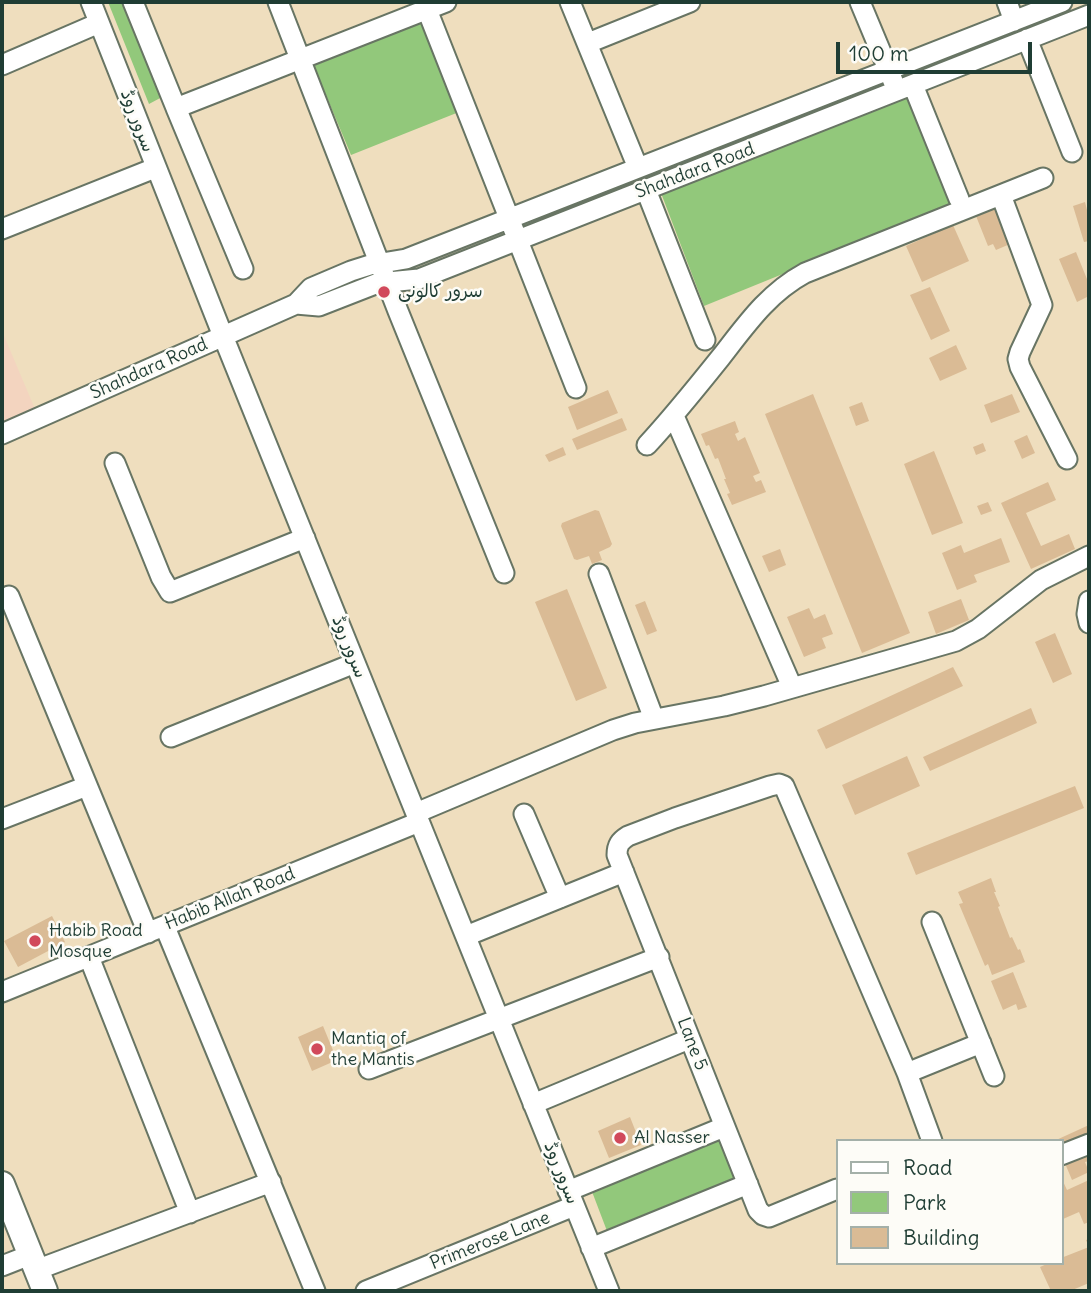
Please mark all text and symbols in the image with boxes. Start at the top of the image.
scale bar [839,28,1035,72]
text: 100 m [849,40,908,67]
street label: سرور روڈ [115,87,159,155]
street label: Shahdara Road [632,138,758,204]
place label: سرور کالونی [398,281,483,303]
marker: سرور کالونی [376,284,392,300]
street label: Shahdara Road [87,334,211,404]
street label: سرور روڈ [327,613,371,681]
street label: Habib Allah Road [162,863,298,935]
place label: Habib Road Mosque [49,920,143,962]
marker: Habib Road Mosque [27,933,43,949]
street label: Lane 5 [672,1015,712,1073]
place label: Mantiq of the Mantis [331,1028,415,1070]
marker: Mantiq of the Mantis [309,1041,325,1057]
place label: Al Nasser [634,1127,710,1149]
marker: Al Nasser [612,1130,628,1146]
street label: سرور روڈ [539,1139,583,1207]
legend [836,1139,1063,1265]
text: Road [903,1154,952,1181]
text: Park [903,1189,946,1216]
street label: Primerose Lane [427,1207,553,1275]
text: Building [903,1224,979,1251]

